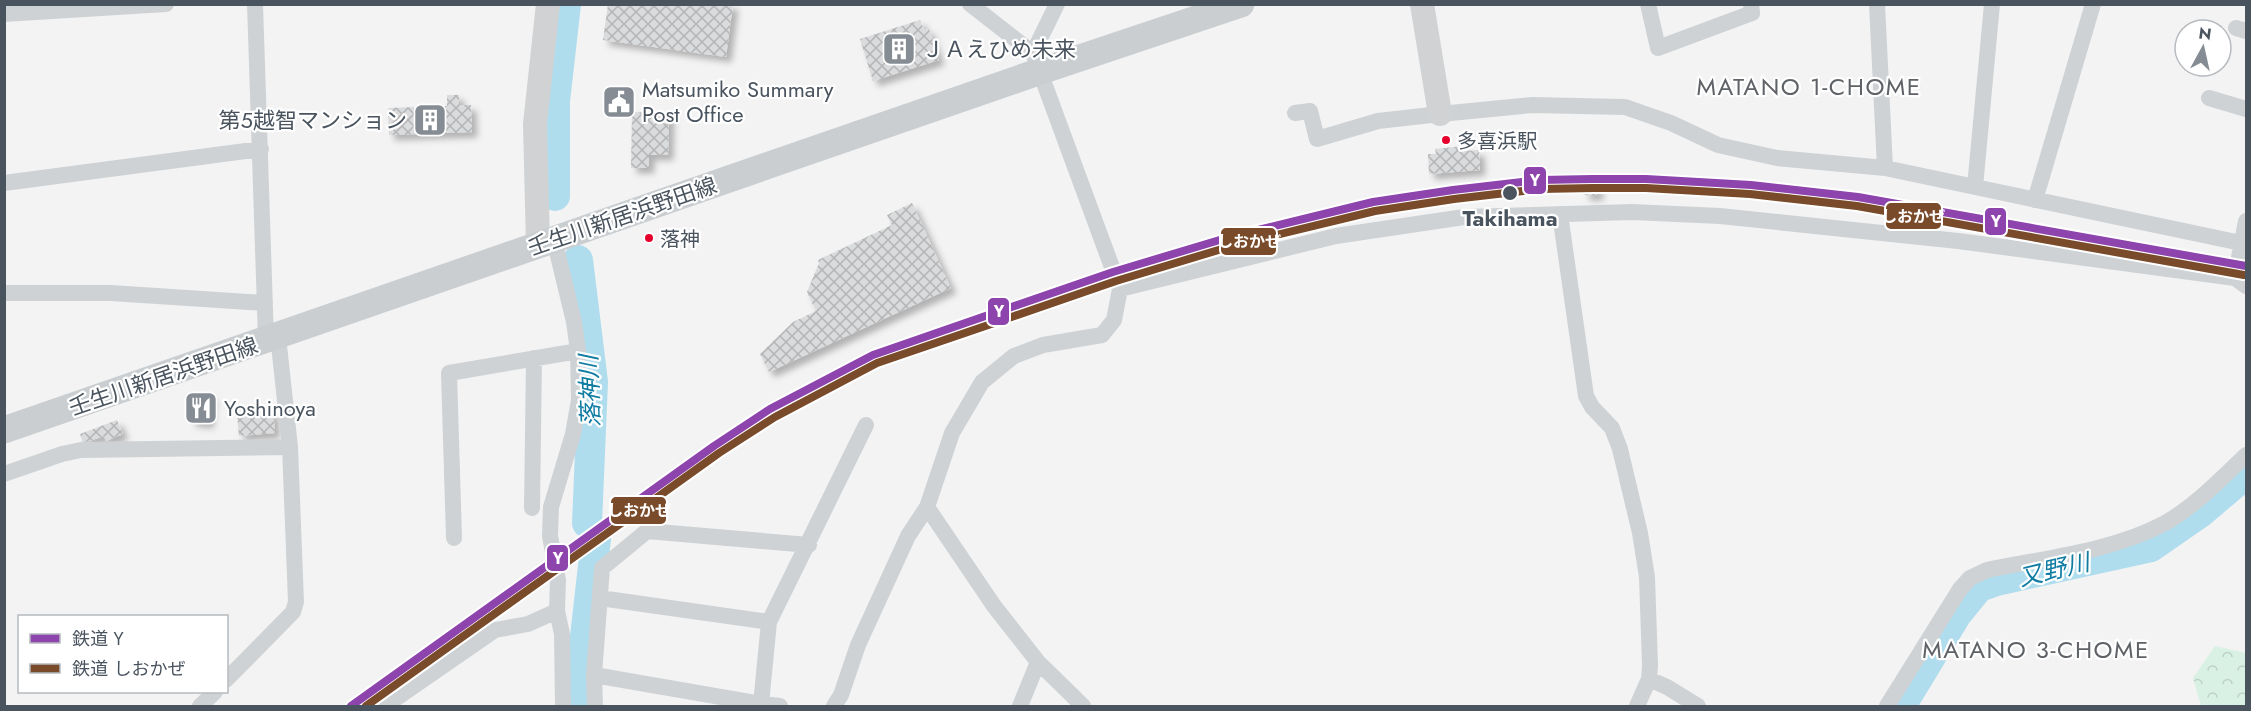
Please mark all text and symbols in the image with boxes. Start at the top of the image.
north arrow [2173,18,2233,78]
text: N [2197,21,2213,46]
building icon: ＪＡえひめ未来 [881,31,917,67]
place label: ＪＡえひめ未来 [922,33,1076,65]
district label: MATANO 1-CHOME [1697,69,1922,104]
place label: Matsumiko Summary Post Office [642,73,834,130]
public building icon: Matsumiko Summary Post Office [601,84,637,120]
building icon: 第5越智マンション [412,102,448,138]
place label: 第5越智マンション [219,104,407,136]
place label: 多喜浜駅 [1457,127,1537,156]
marker: 多喜浜駅 [1440,134,1452,146]
line badge: Y [1523,166,1547,195]
street label: 壬生川新居浜野田線 [523,169,721,263]
text: Y [1529,169,1541,192]
marker: Takihama [1501,184,1519,202]
place label: Takihama [1462,202,1558,234]
line badge: しおかぜ [1885,202,1942,230]
text: しおかぜ [1881,205,1945,228]
line badge: Y [1984,207,2007,236]
text: Y [1990,210,2002,233]
place label: 落神 [660,225,700,254]
line badge: しおかぜ [1220,227,1277,256]
text: しおかぜ [1217,230,1281,253]
marker: 落神 [643,232,655,244]
line badge: Y [987,297,1010,326]
text: Y [993,300,1005,323]
street label: 壬生川新居浜野田線 [64,329,262,423]
water label: 落神川 [571,351,608,428]
restaurant icon: Yoshinoya [183,390,219,426]
place label: Yoshinoya [224,392,316,424]
line badge: しおかぜ [610,496,667,525]
text: しおかぜ [607,499,671,522]
line badge: Y [546,544,569,572]
water label: 又野川 [2015,544,2096,595]
text: Y [552,547,564,570]
legend [18,615,228,693]
text: 鉄道 Y [72,626,124,652]
district label: MATANO 3-CHOME [1922,632,2150,667]
text: 鉄道 しおかぜ [72,656,185,682]

